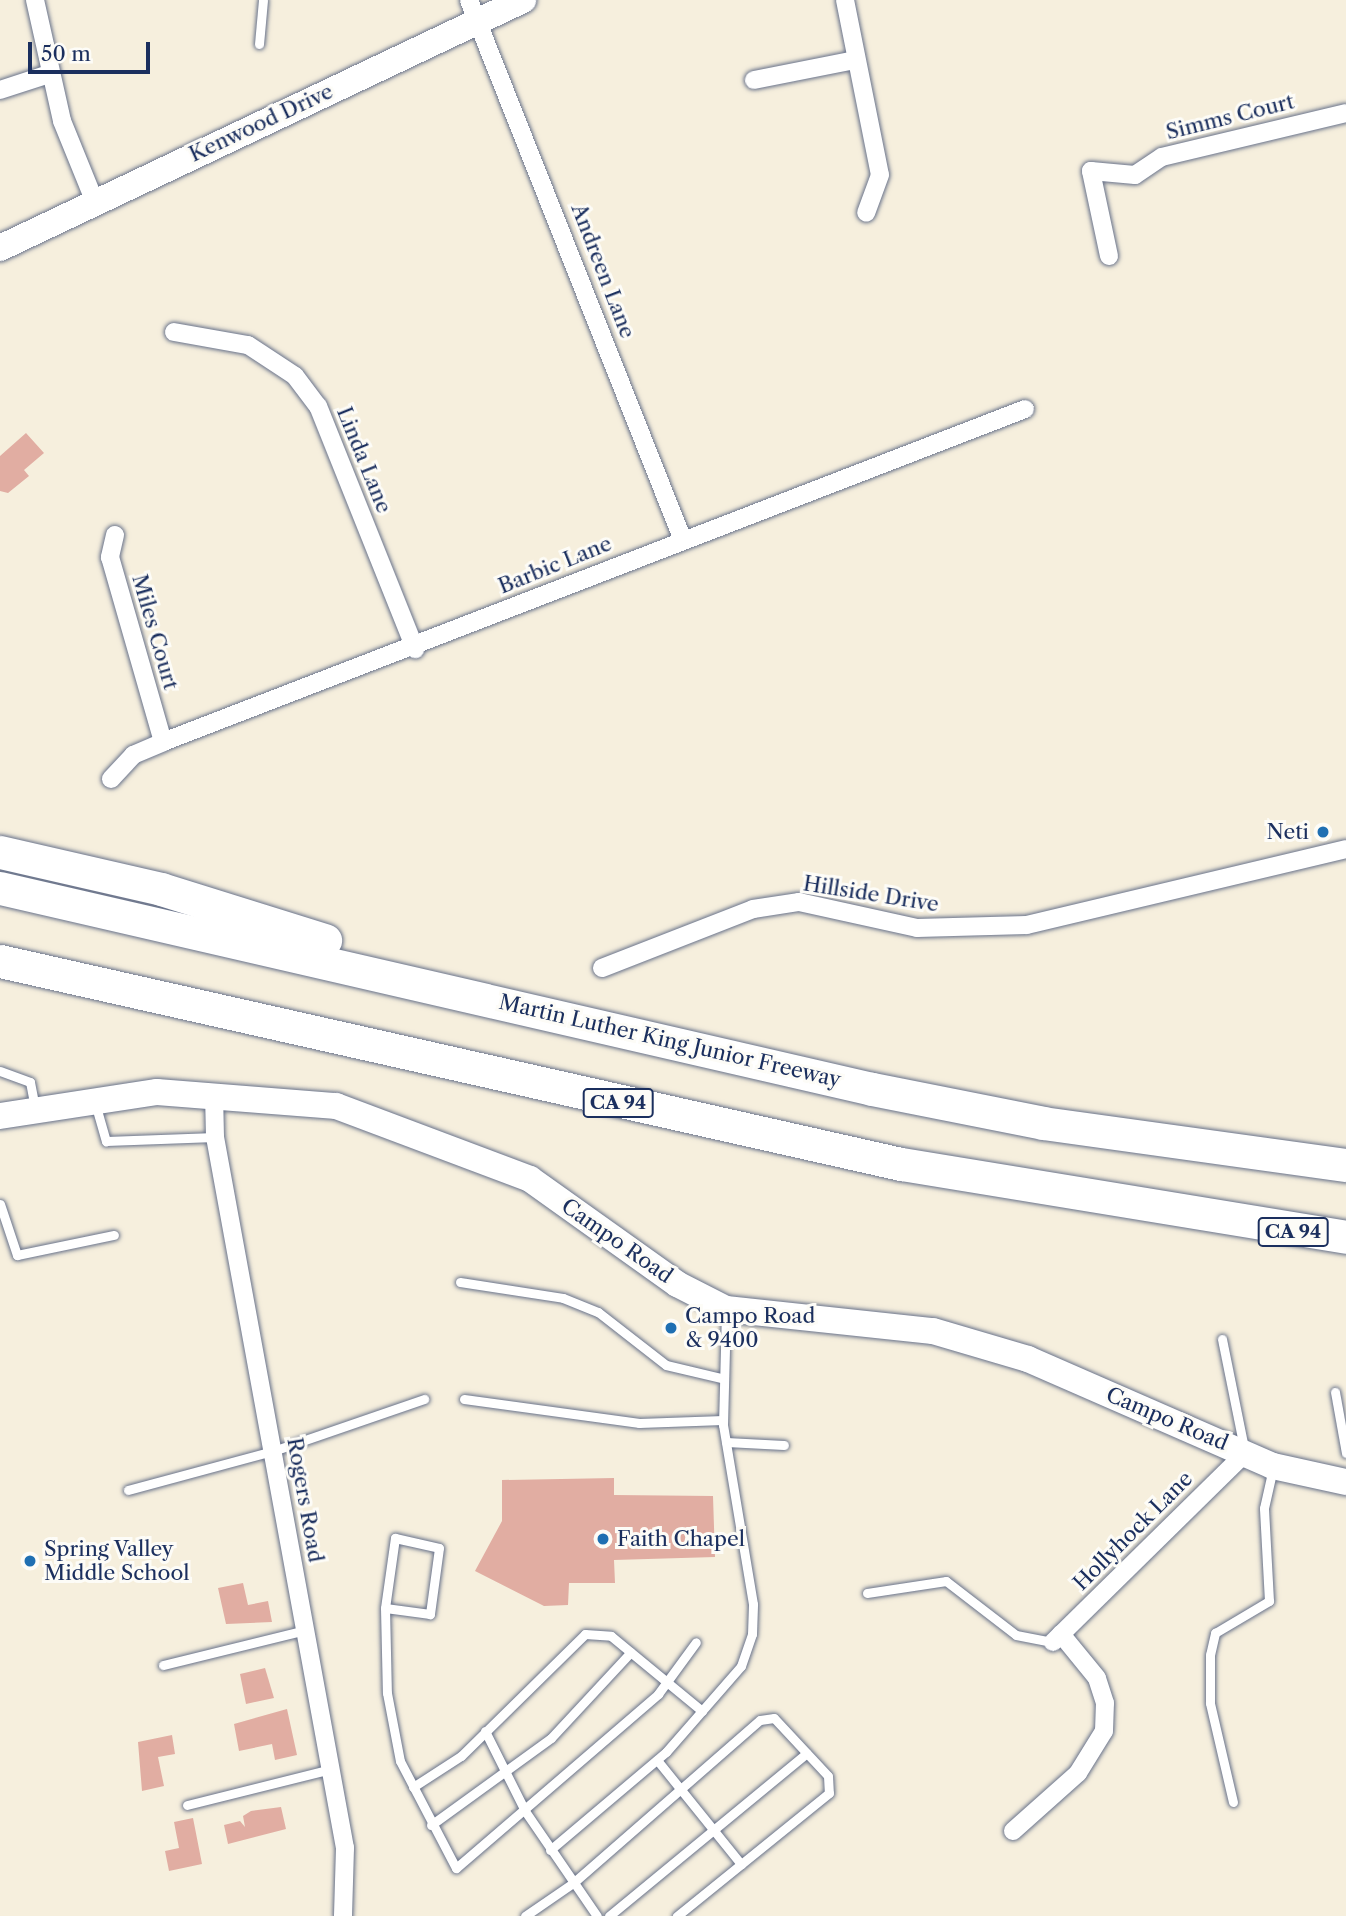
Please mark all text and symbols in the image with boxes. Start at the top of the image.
scale bar [32,28,154,72]
text: 50 m [41,41,91,66]
street label: Kenwood Drive [185,79,337,167]
street label: Simms Court [1163,89,1297,145]
street label: Andreen Lane [566,200,640,342]
street label: Linda Lane [331,403,397,517]
street label: Barbic Lane [495,531,615,599]
street label: Miles Court [127,572,183,692]
place label: Neti [1267,819,1309,845]
marker: Neti [1315,824,1331,840]
street label: Hillside Drive [801,871,941,917]
street label: Martin Luther King Junior Freeway [496,989,844,1093]
road number: CA 94 [581,1088,655,1119]
street label: Campo Road [556,1193,678,1289]
road number: CA 94 [1256,1216,1330,1248]
place label: Campo Road & 9400 [685,1303,815,1353]
marker: Campo Road & 9400 [663,1320,679,1336]
street label: Campo Road [1102,1382,1232,1456]
street label: Rogers Road [282,1436,328,1564]
street label: Hollyhock Lane [1068,1466,1198,1596]
place label: Faith Chapel [617,1526,745,1552]
marker: Faith Chapel [595,1531,611,1547]
place label: Spring Valley Middle School [44,1536,189,1586]
marker: Spring Valley Middle School [22,1553,38,1569]

